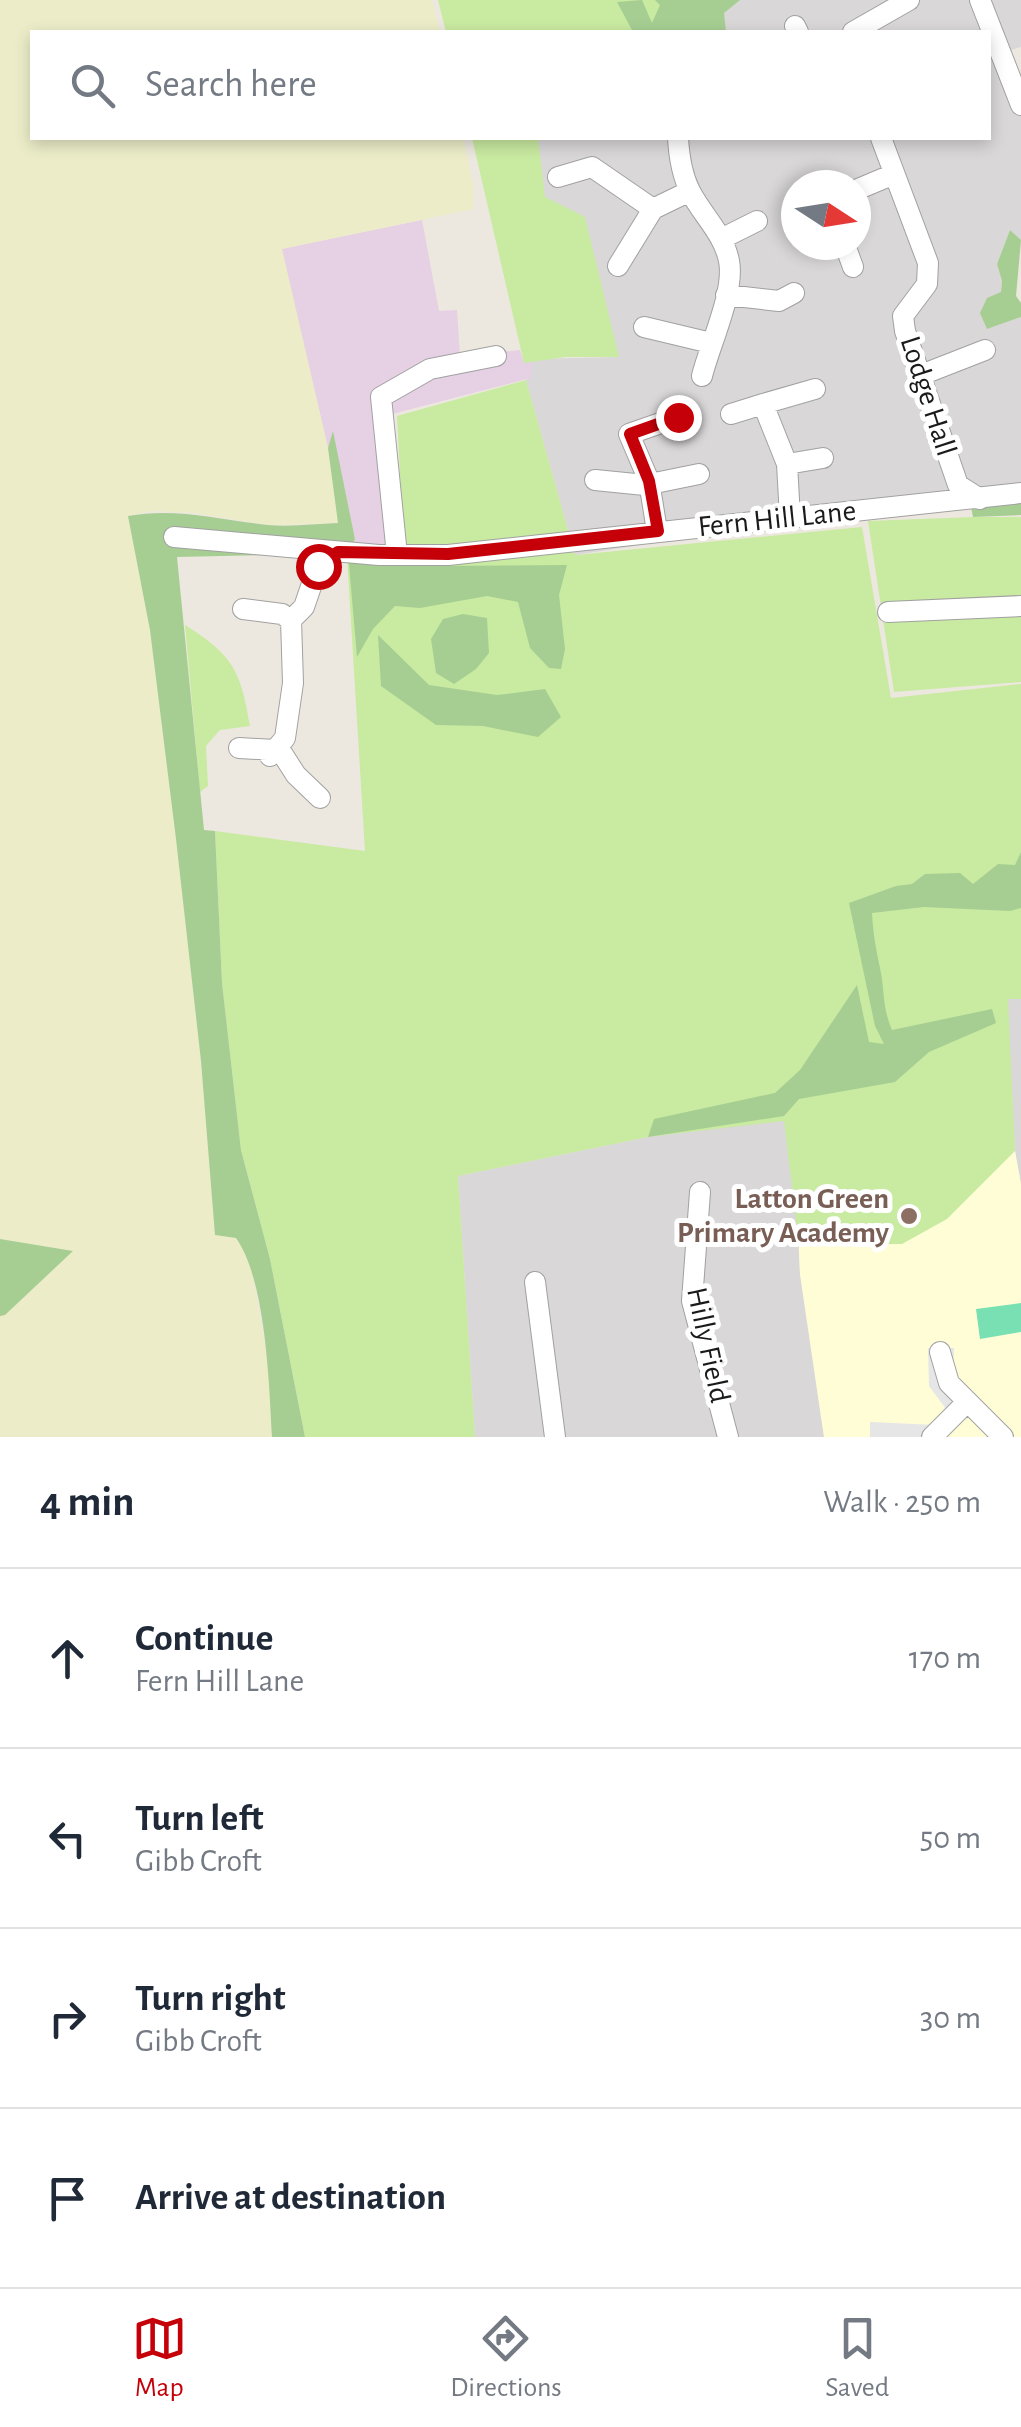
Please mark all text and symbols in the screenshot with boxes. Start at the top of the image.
search box [30,30,991,140]
icon: search [65,58,120,113]
text: Search here [145,66,317,104]
north arrow [781,170,871,260]
street label: Lodge Hall [895,332,961,460]
route end [656,395,702,441]
street label: Fern Hill Lane [696,496,858,542]
route start [296,544,342,590]
place label: Latton Green Primary Academy [677,1184,890,1248]
marker: Latton Green Primary Academy [898,1205,920,1227]
street label: Hilly Field [681,1284,735,1406]
text: 4 min [40,1481,135,1523]
text: Walk · 250 m [823,1486,981,1518]
text: Continue [135,1620,273,1658]
icon: ahead [40,1631,95,1686]
text: 170 m [909,1642,981,1674]
text: Fern Hill Lane [135,1665,304,1697]
text: Turn left [135,1800,263,1838]
icon: left [40,1811,95,1866]
text: 50 m [920,1822,981,1854]
text: Gibb Croft [135,1845,262,1877]
text: Turn right [135,1980,285,2018]
icon: right [40,1991,95,2046]
text: 30 m [920,2002,981,2034]
text: Gibb Croft [135,2025,262,2057]
icon: arrive [40,2171,95,2226]
text: Arrive at destination [135,2179,446,2217]
tab: Map [132,2311,187,2405]
tab: Directions [450,2311,562,2405]
tab: Saved [825,2311,889,2405]

